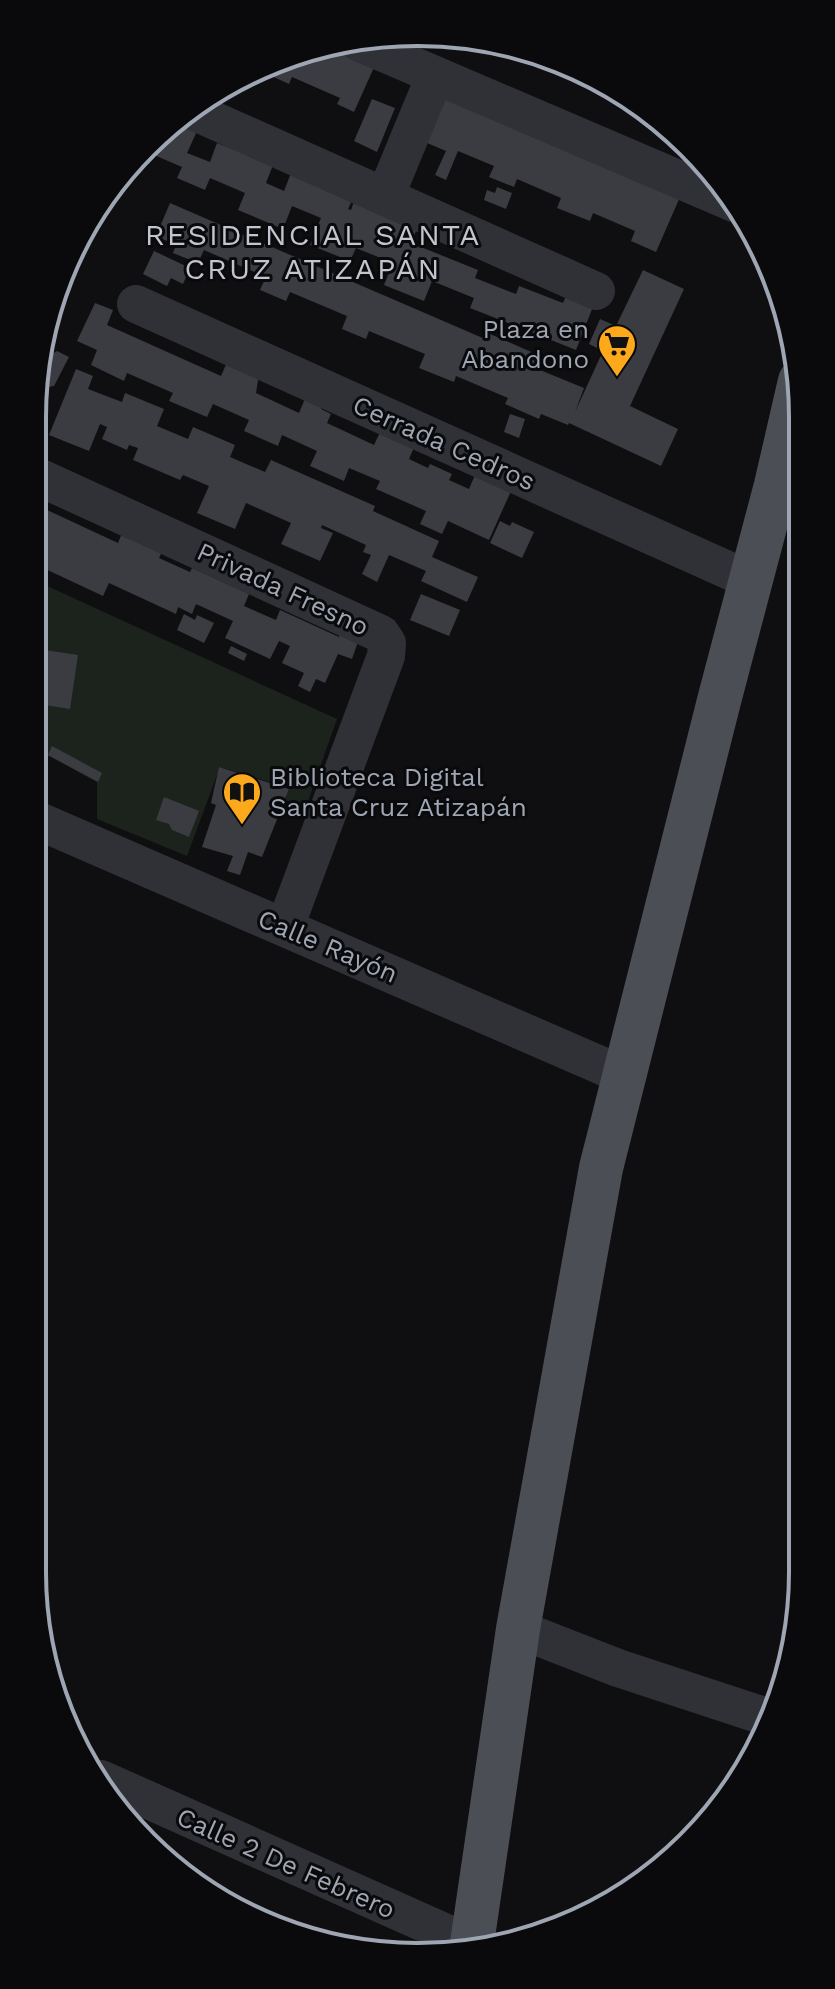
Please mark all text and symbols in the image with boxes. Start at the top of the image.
district label: RESIDENCIAL SANTA CRUZ ATIZAPÁN [145,217,481,286]
place label: Plaza en Abandono [461,314,589,374]
supermarket icon: Plaza en Abandono [596,323,638,378]
street label: Cerrada Cedros [348,389,540,497]
street label: Privada Fresno [192,536,374,642]
place label: Biblioteca Digital Santa Cruz Atizapán [270,762,527,822]
library icon: Biblioteca Digital Santa Cruz Atizapán [221,771,263,826]
street label: Calle Rayón [254,903,402,989]
street label: Calle 2 De Febrero [172,1801,400,1925]

